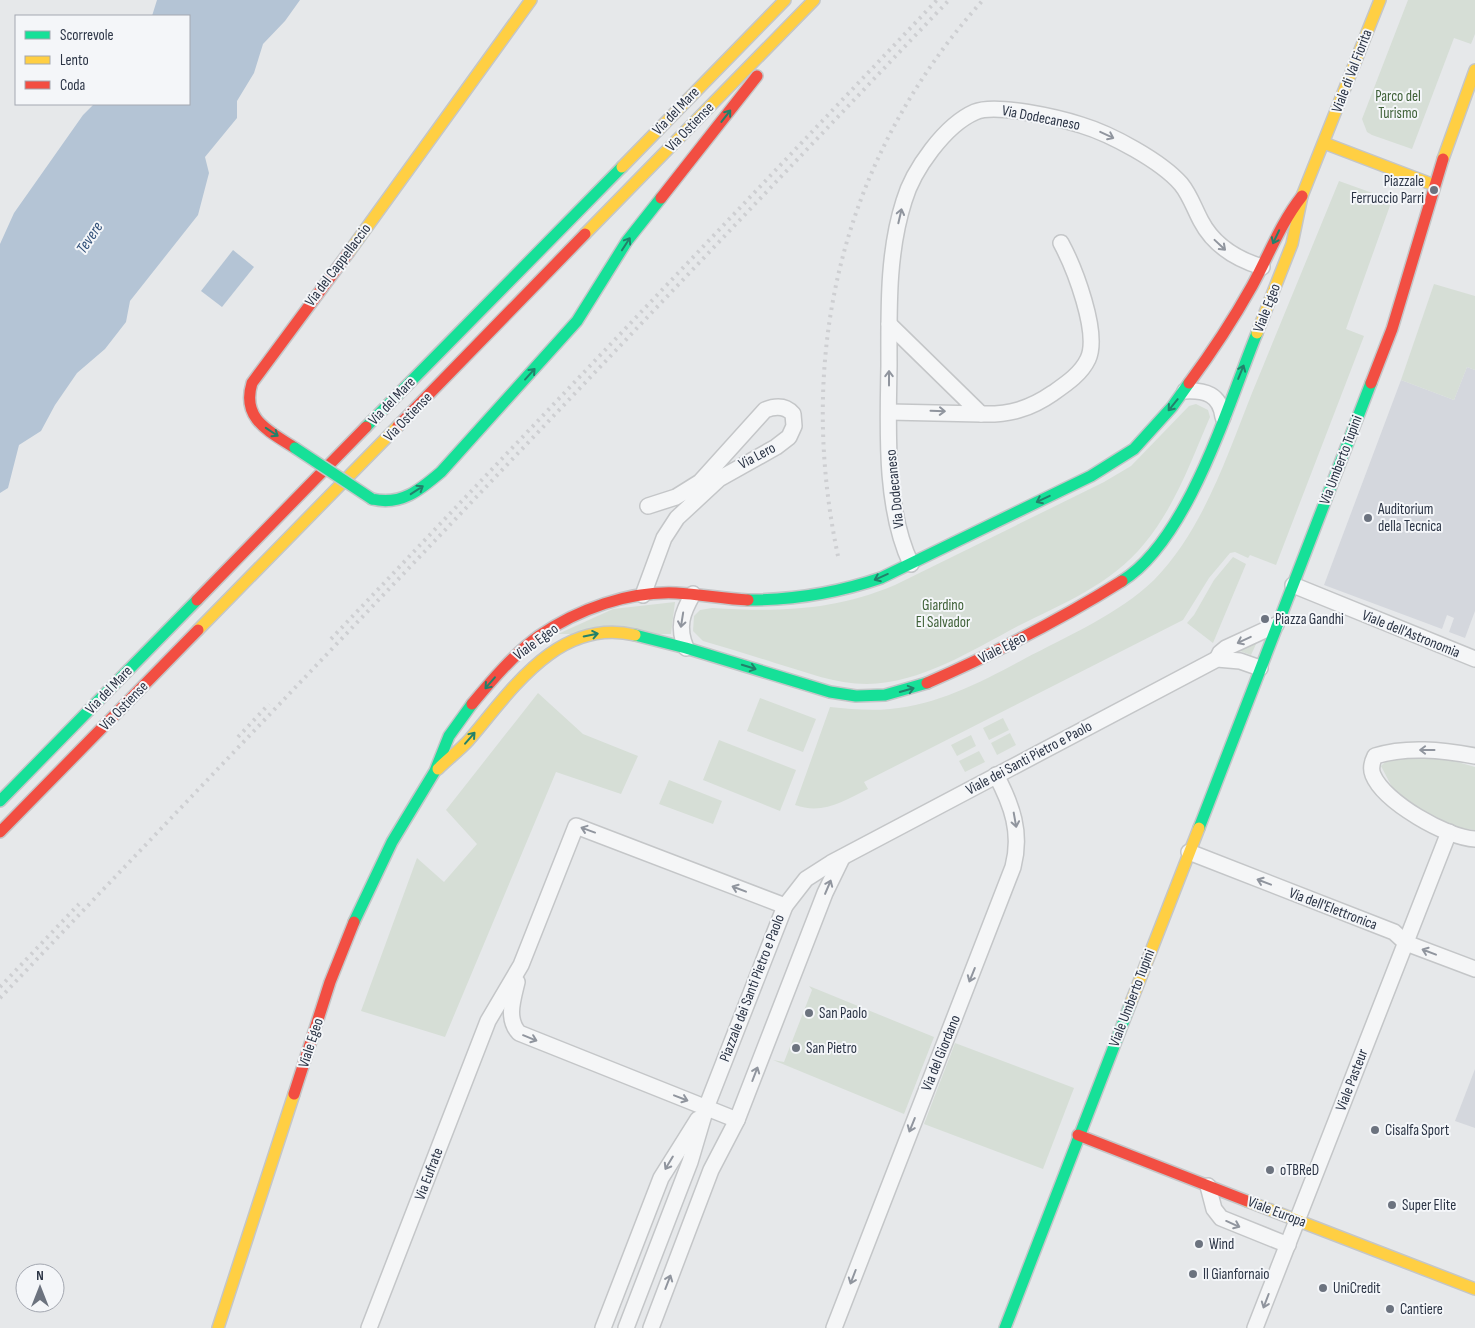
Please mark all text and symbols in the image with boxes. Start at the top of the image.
legend [15,15,190,105]
text: Scorrevole [60,26,114,45]
street label: Viale di Val Fiorita [1327,27,1377,115]
text: Lento [60,51,89,70]
text: Coda [60,76,86,95]
street label: Via del Mare [648,83,704,139]
park label: Parco del Turismo [1375,87,1421,123]
street label: Via Ostiense [662,98,718,156]
street label: Via Dodecaneso [1000,101,1082,135]
one-way arrow [721,110,732,123]
one-way arrow [1099,131,1114,140]
place label: Piazzale Ferruccio Parri [1351,172,1424,208]
marker: Piazzale Ferruccio Parri [1428,184,1440,196]
one-way arrow [896,208,905,224]
water label: Tevere [73,219,107,257]
street label: Via del Cappellaccio [301,220,375,310]
one-way arrow [1270,229,1280,244]
one-way arrow [621,237,631,251]
one-way arrow [1213,239,1226,251]
street label: Viale Egeo [1249,281,1285,335]
one-way arrow [1237,365,1246,380]
one-way arrow [525,368,536,381]
one-way arrow [884,370,893,386]
street label: Via del Mare [364,373,420,429]
street label: Via Ostiense [380,388,436,446]
one-way arrow [1168,398,1179,411]
one-way arrow [929,407,945,416]
street label: Via Umberto Tupini [1315,413,1367,507]
one-way arrow [265,427,279,437]
street label: Via Lero [735,438,779,474]
street label: Via Dodecaneso [881,449,909,529]
one-way arrow [410,485,424,495]
one-way arrow [1036,495,1051,504]
place label: Auditorium della Tecnica [1377,500,1442,536]
marker: Auditorium della Tecnica [1362,512,1374,524]
one-way arrow [874,573,889,583]
park label: Giardino El Salvador [916,596,971,632]
street label: Viale dell'Astronomia [1359,606,1463,662]
place label: Piazza Gandhi [1275,610,1344,629]
one-way arrow [677,612,687,628]
marker: Piazza Gandhi [1259,613,1271,625]
street label: Viale Egeo [510,619,562,665]
street label: Viale Egeo [975,628,1029,668]
one-way arrow [583,630,599,639]
one-way arrow [1237,635,1252,645]
street label: Via del Mare [81,662,137,718]
one-way arrow [741,663,757,673]
one-way arrow [484,676,496,689]
street label: Via Ostiense [96,677,152,735]
one-way arrow [898,685,914,695]
street label: Viale dei Santi Pietro e Paolo [963,717,1095,799]
one-way arrow [464,731,476,744]
one-way arrow [1419,746,1435,755]
one-way arrow [1010,812,1020,828]
one-way arrow [580,825,596,834]
one-way arrow [1257,877,1272,886]
one-way arrow [823,880,833,895]
one-way arrow [732,883,747,893]
street label: Via dell'Elettronica [1286,883,1380,935]
street label: Piazzale dei Santi Pietro e Paolo [715,912,789,1064]
street label: Viale Umberto Tupini [1105,946,1159,1049]
one-way arrow [1422,946,1437,955]
one-way arrow [967,966,976,982]
place label: San Paolo [819,1004,867,1023]
marker: San Paolo [803,1007,815,1019]
street label: Via del Giordano [917,1012,965,1094]
street label: Viale Egeo [294,1016,328,1070]
one-way arrow [522,1034,537,1043]
place label: San Pietro [806,1039,857,1058]
marker: San Pietro [790,1042,802,1054]
street label: Viale Pasteur [1332,1046,1373,1114]
one-way arrow [750,1067,760,1082]
one-way arrow [673,1094,688,1103]
one-way arrow [907,1117,916,1133]
place label: Cisalfa Sport [1385,1121,1450,1140]
marker: Cisalfa Sport [1369,1124,1381,1136]
street label: Via Eufrate [410,1145,448,1203]
one-way arrow [664,1155,674,1169]
place label: oTBReD [1280,1161,1319,1180]
marker: oTBReD [1264,1164,1276,1176]
street label: Viale Europa [1245,1192,1309,1232]
place label: Super Elite [1402,1196,1456,1215]
marker: Super Elite [1386,1199,1398,1211]
one-way arrow [1225,1220,1240,1230]
place label: Wind [1209,1235,1234,1254]
marker: Wind [1193,1238,1205,1250]
north arrow [15,1263,65,1313]
place label: Il Gianfornaio [1203,1265,1269,1284]
text: N [36,1267,44,1284]
marker: Il Gianfornaio [1187,1268,1199,1280]
one-way arrow [848,1269,858,1284]
one-way arrow [664,1275,673,1291]
place label: UniCredit [1333,1279,1381,1298]
marker: UniCredit [1317,1282,1329,1294]
one-way arrow [1261,1293,1270,1309]
place label: Cantiere [1400,1300,1443,1319]
marker: Cantiere [1384,1303,1396,1315]

